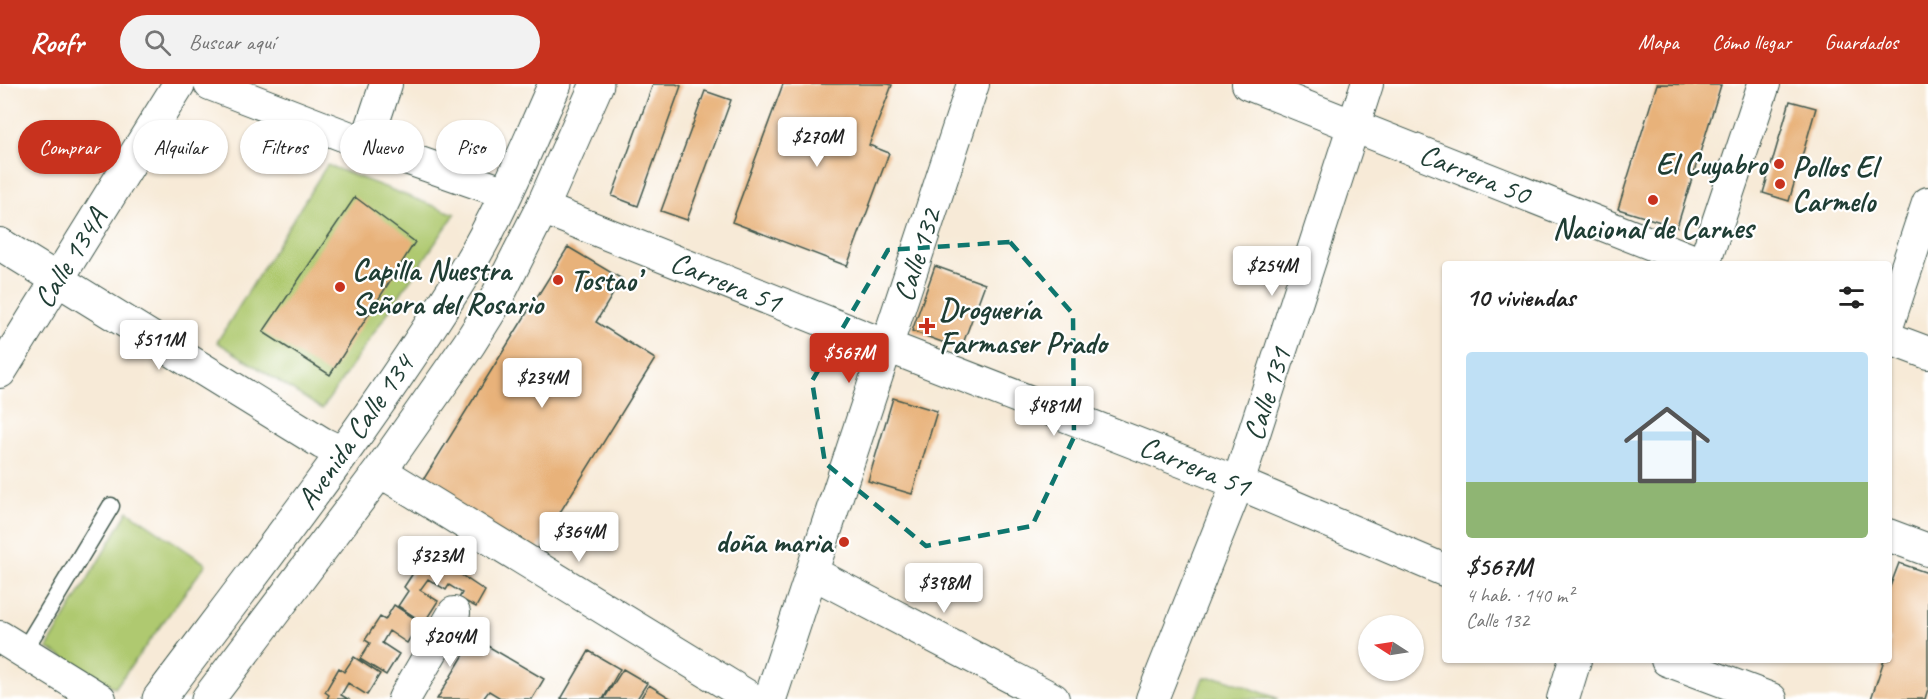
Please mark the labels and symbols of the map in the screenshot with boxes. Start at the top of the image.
pin: $270M [775,117,859,168]
street label: Carrera 50 [1414,135,1538,214]
place label: El Cuyabro [1656,145,1769,184]
place label: Pollos El Carmelo [1792,148,1882,220]
marker: El Cuyabro [1772,157,1786,171]
marker: Pollos El Carmelo [1773,177,1787,191]
marker: Nacional de Carnes [1646,193,1660,207]
street label: Calle 134A [25,200,116,315]
street label: Calle 132 [884,202,951,306]
place label: Nacional de Carnes [1553,209,1757,247]
street label: Carrera 51 [665,243,788,322]
pin: $254M [1230,246,1314,297]
place label: Capilla Nuestra Señora del Rosario [352,251,545,323]
place label: Tostao’ [570,261,645,299]
marker: Tostao’ [551,273,565,287]
marker: Capilla Nuestra Señora del Rosario [333,280,347,294]
place label: Droguería Farmaser Prado [939,290,1110,362]
marker: Droguería Farmaser Prado [920,319,934,333]
pin: $511M [117,320,201,371]
pin: $567M [807,333,891,384]
street label: Calle 131 [1234,342,1300,445]
street label: Avenida Calle 134 [288,345,424,517]
pin: $234M [500,358,584,409]
pin: $481M [1012,386,1096,437]
street label: Carrera 51 [1134,427,1257,506]
pin: $364M [537,512,621,563]
place label: doña maria [716,523,835,561]
marker: doña maria [837,535,851,549]
pin: $323M [395,536,479,587]
pin: $398M [902,563,986,614]
north arrow [1358,615,1424,681]
pin: $204M [408,617,492,668]

